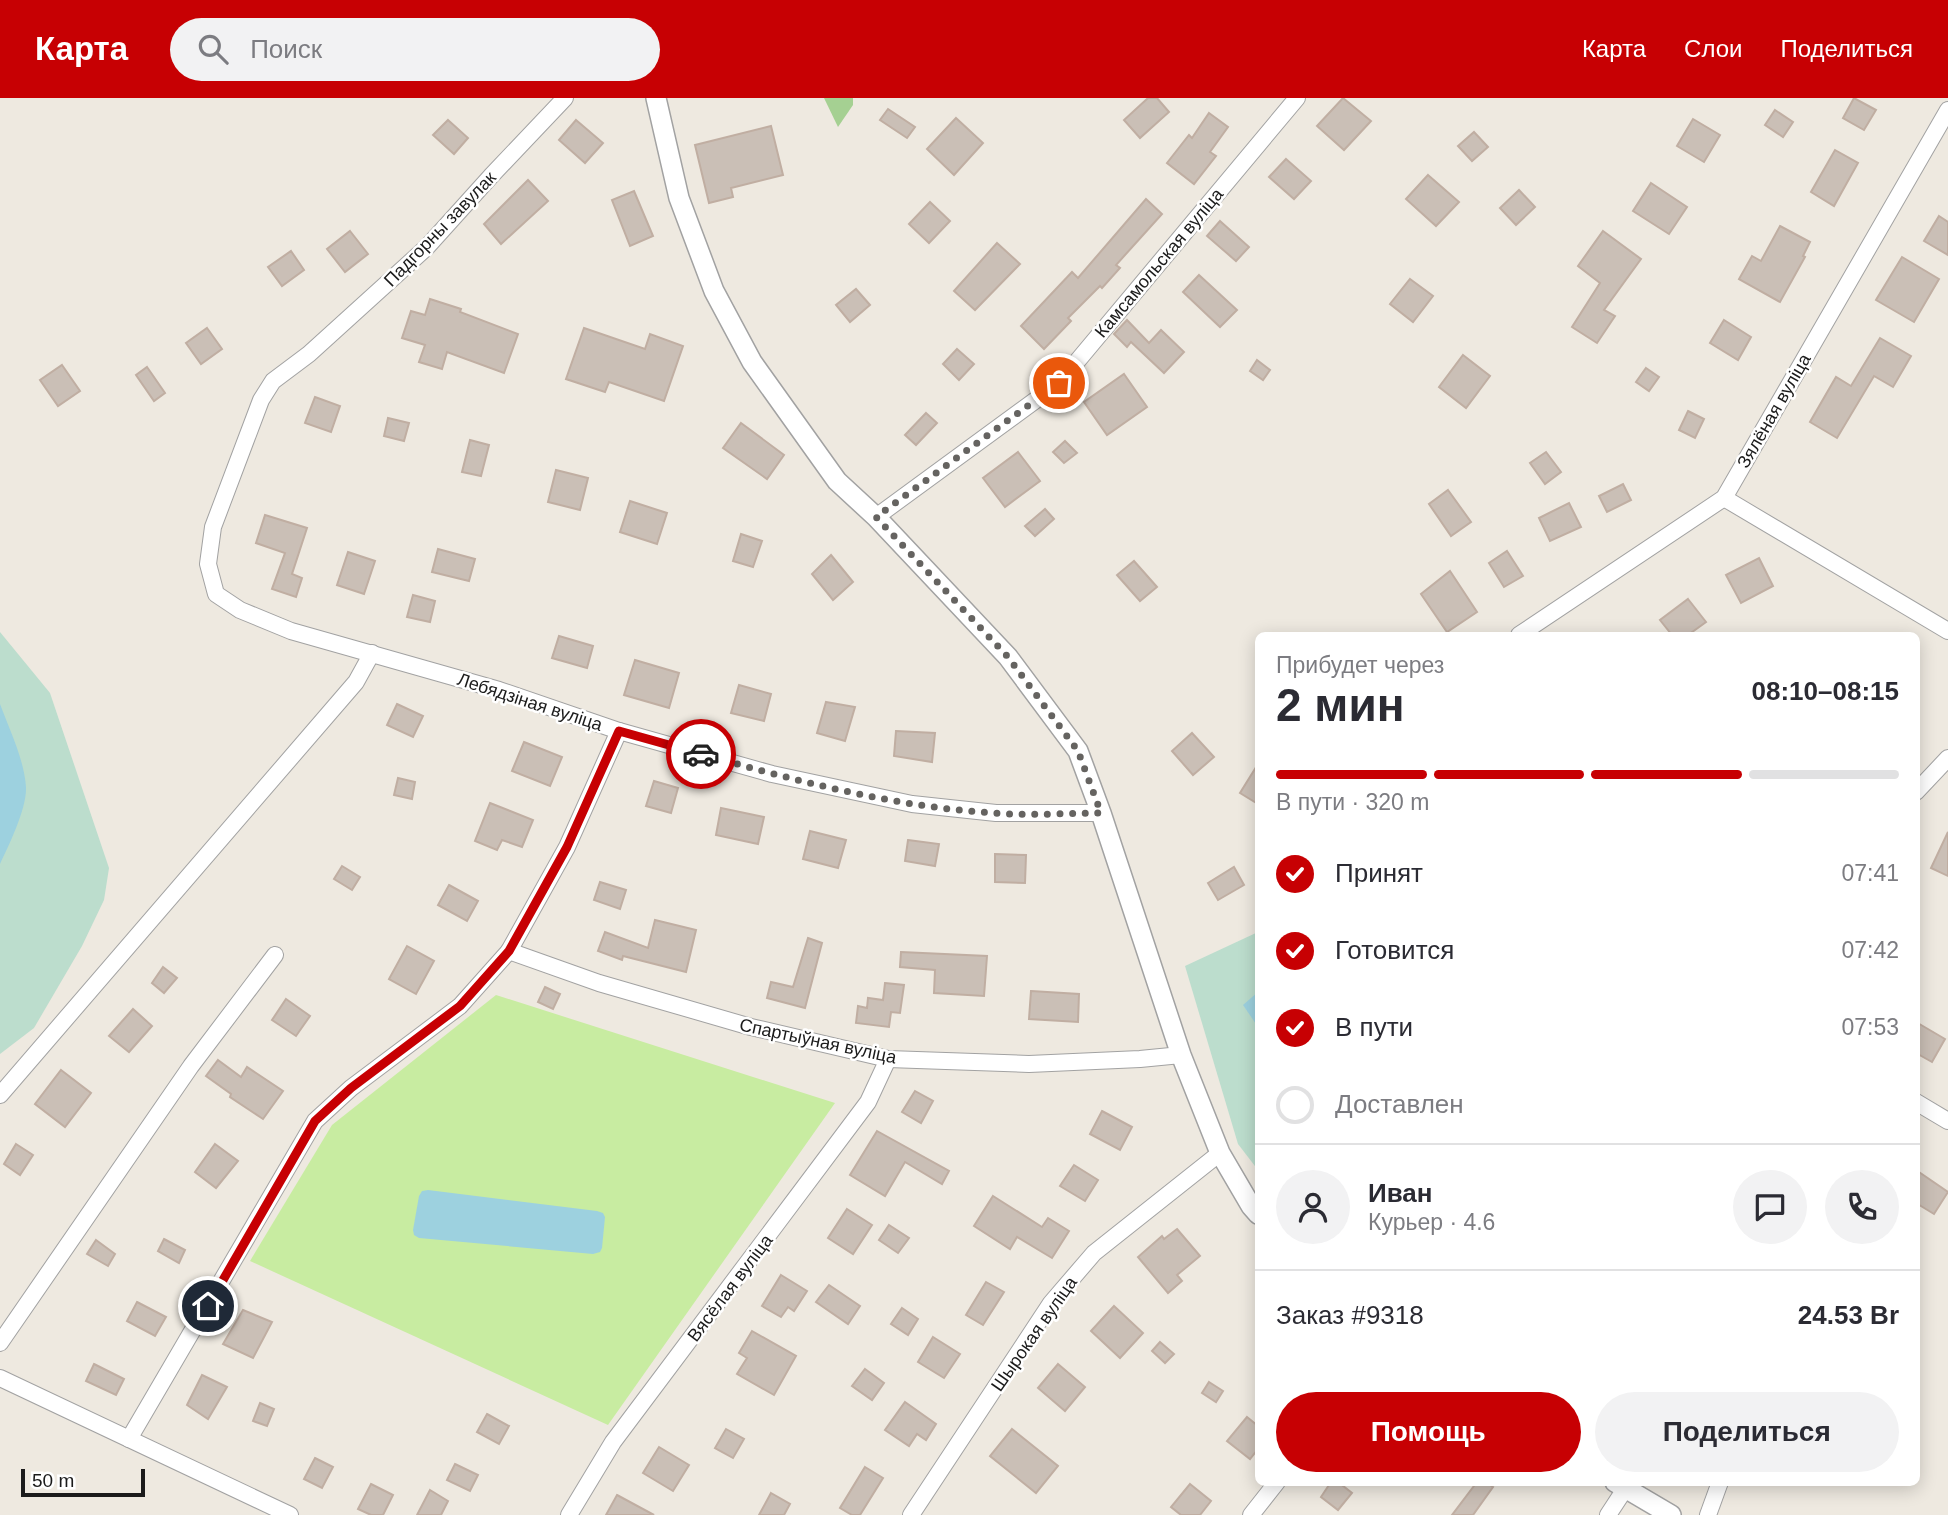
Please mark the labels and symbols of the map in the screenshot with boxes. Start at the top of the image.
street label: Падгорны завулак [380,167,500,291]
street label: Камсамольская вуліца [1091,184,1228,342]
street label: Зялёная вуліца [1733,350,1815,472]
pin [1029,353,1089,413]
street label: Лебядзіная вуліца [455,669,606,735]
courier [666,719,736,789]
street label: Спартыўная вуліца [738,1015,899,1068]
street label: Вясёлая вуліца [683,1230,777,1345]
street label: Шырокая вуліца [987,1272,1081,1395]
pin [178,1276,238,1336]
scale bar [21,1466,145,1498]

